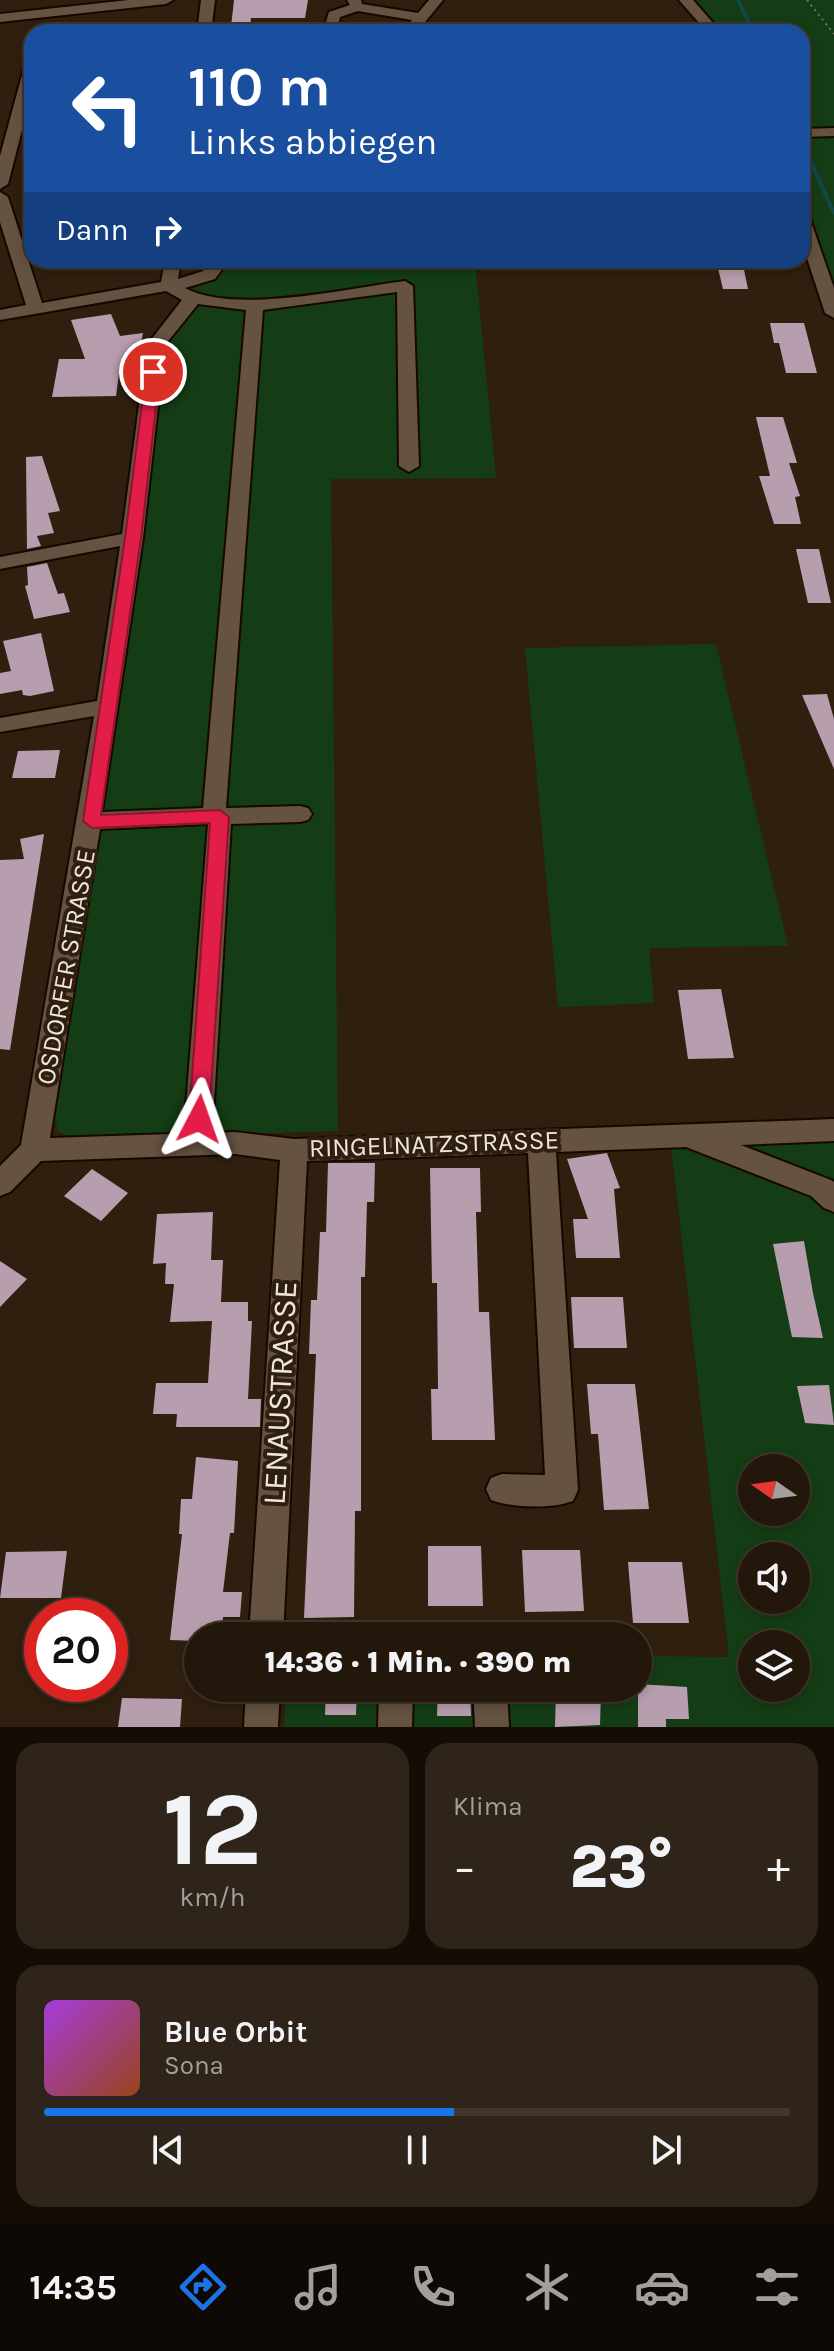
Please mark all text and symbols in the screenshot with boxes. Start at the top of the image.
text: 110 m [188,54,331,119]
icon: left [56,56,160,160]
text: Links abbiegen [188,121,437,163]
icon: right [145,208,189,252]
text: Dann [56,212,129,248]
pin [119,338,187,406]
icon: arrive [131,350,175,394]
street label: OSDORFER STRASSE [30,847,102,1087]
position arrow [157,1077,241,1161]
street label: RINGELNATZSTRASSE [308,1124,560,1164]
street label: LENAUSTRASSE [256,1280,304,1506]
north arrow [738,1454,810,1526]
map controls [738,1454,810,1702]
button: sound [738,1542,810,1614]
speed limit sign: 20 [24,1598,128,1702]
button: layers [738,1630,810,1702]
text: 14:36 · 1 Min. · 390 m [265,1644,571,1680]
text: 12 [163,1769,263,1890]
text: Klima [453,1791,522,1822]
text: 23° [570,1832,673,1902]
text: − [453,1842,476,1893]
text: + [767,1842,790,1893]
text: km/h [180,1882,245,1913]
text: Blue Orbit [164,2014,307,2050]
text: Sona [164,2050,224,2081]
icon: previous [146,2128,190,2172]
icon: pause [395,2128,439,2172]
icon: next [644,2128,688,2172]
icon: directions [175,2259,231,2315]
icon: music [290,2259,346,2315]
icon: phone [405,2259,461,2315]
icon: climate [519,2259,575,2315]
icon: car [634,2259,690,2315]
icon: filters [749,2259,805,2315]
text: 14:35 [29,2266,117,2308]

